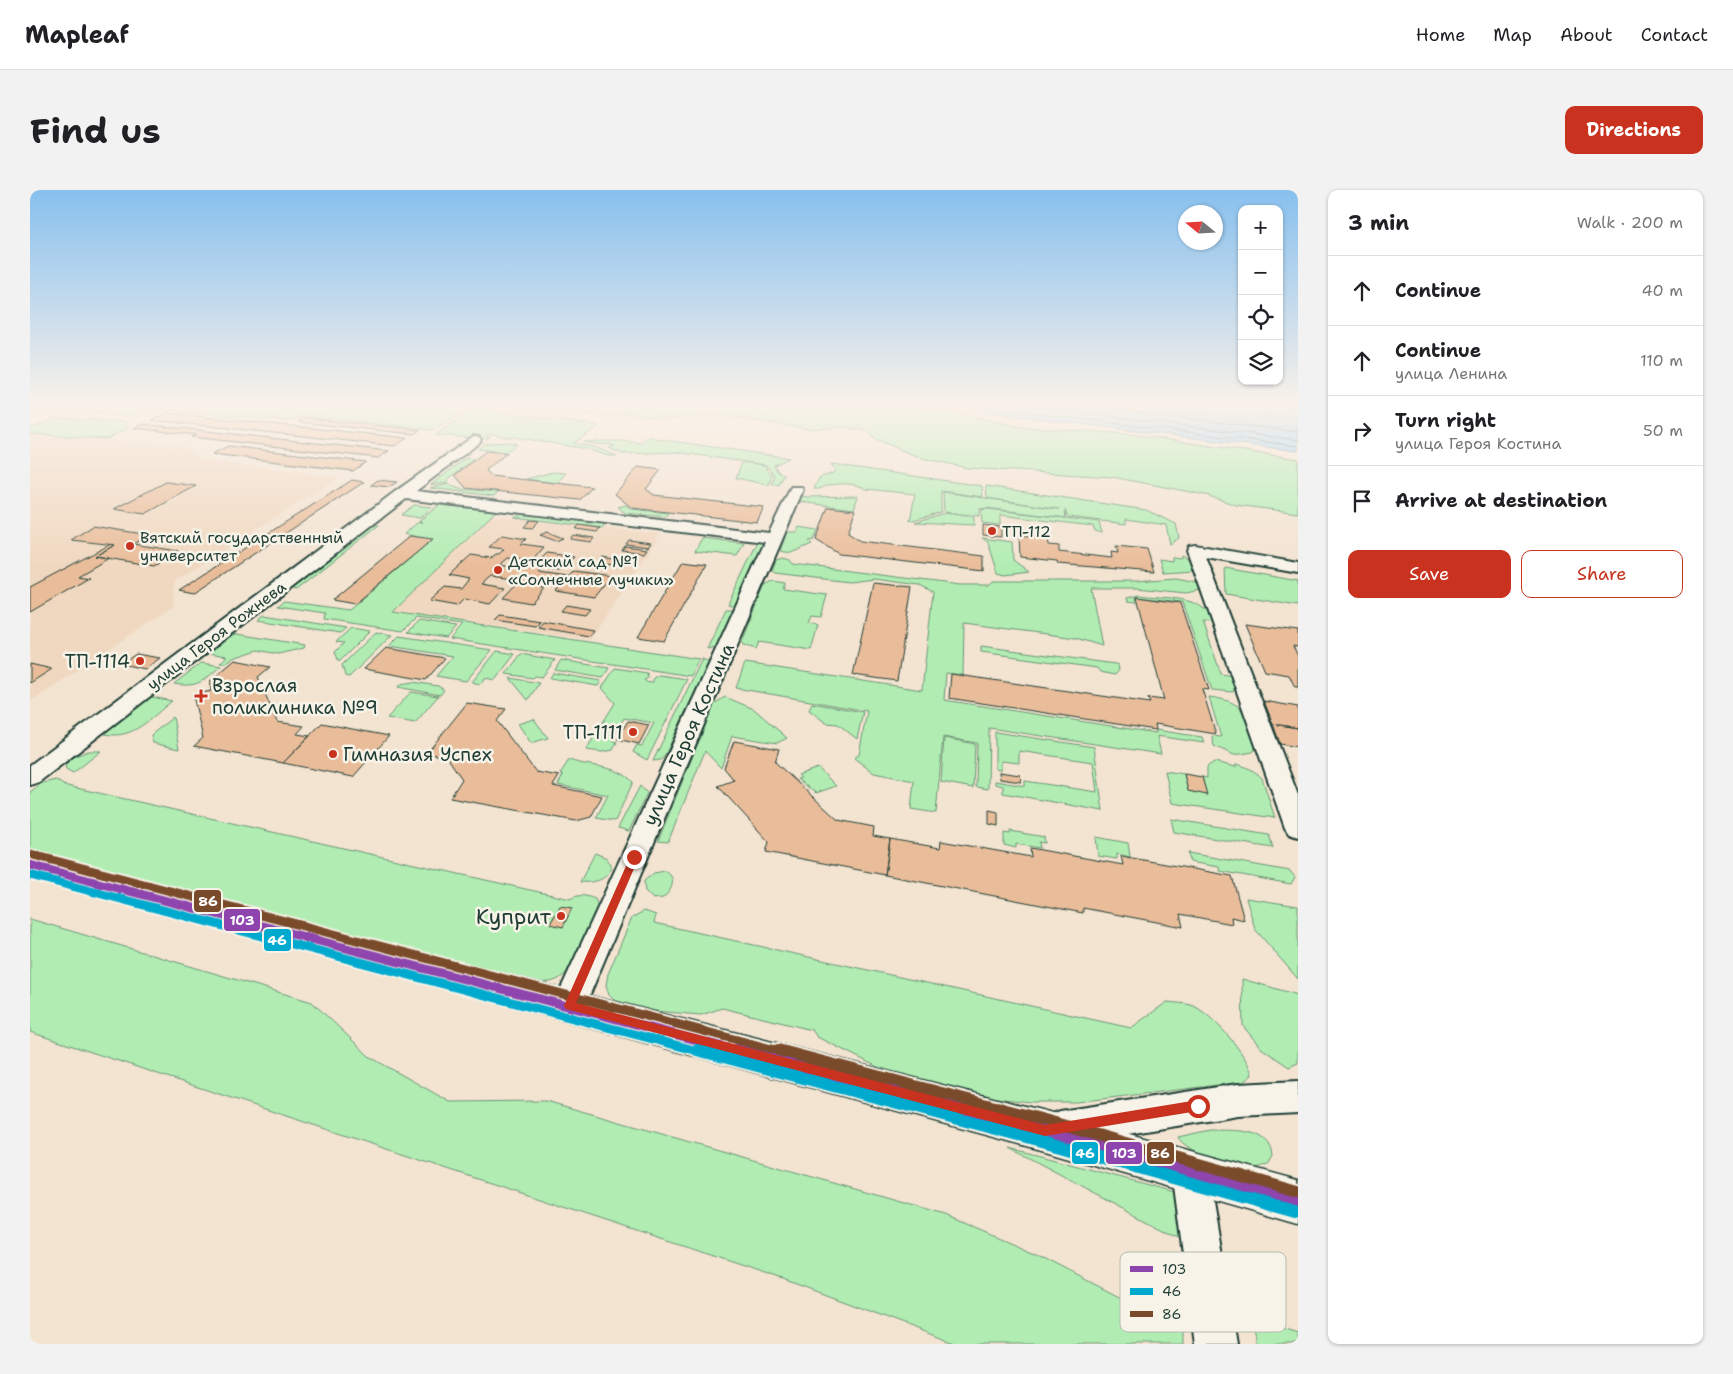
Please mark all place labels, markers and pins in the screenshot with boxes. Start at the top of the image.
place label: ТП-112 [1002,521,1051,542]
marker: ТП-112 [986,525,998,537]
place label: Вятский государственный университет [140,527,344,566]
marker: Вятский государственный университет [124,540,136,552]
place label: Детский сад №1 «Солнечные лучики» [508,551,674,590]
marker: Детский сад №1 «Солнечные лучики» [492,564,504,576]
place label: ТП-1114 [64,649,130,674]
marker: ТП-1114 [134,655,146,667]
place label: Взрослая поликлиника №9 [212,673,378,720]
marker: Взрослая поликлиника №9 [194,689,208,703]
place label: ТП-1111 [563,720,623,745]
marker: ТП-1111 [627,726,639,738]
place label: Гимназия Успех [343,742,492,767]
marker: Гимназия Успех [327,748,339,760]
place label: Куприт [476,902,552,931]
marker: Куприт [555,910,567,922]

